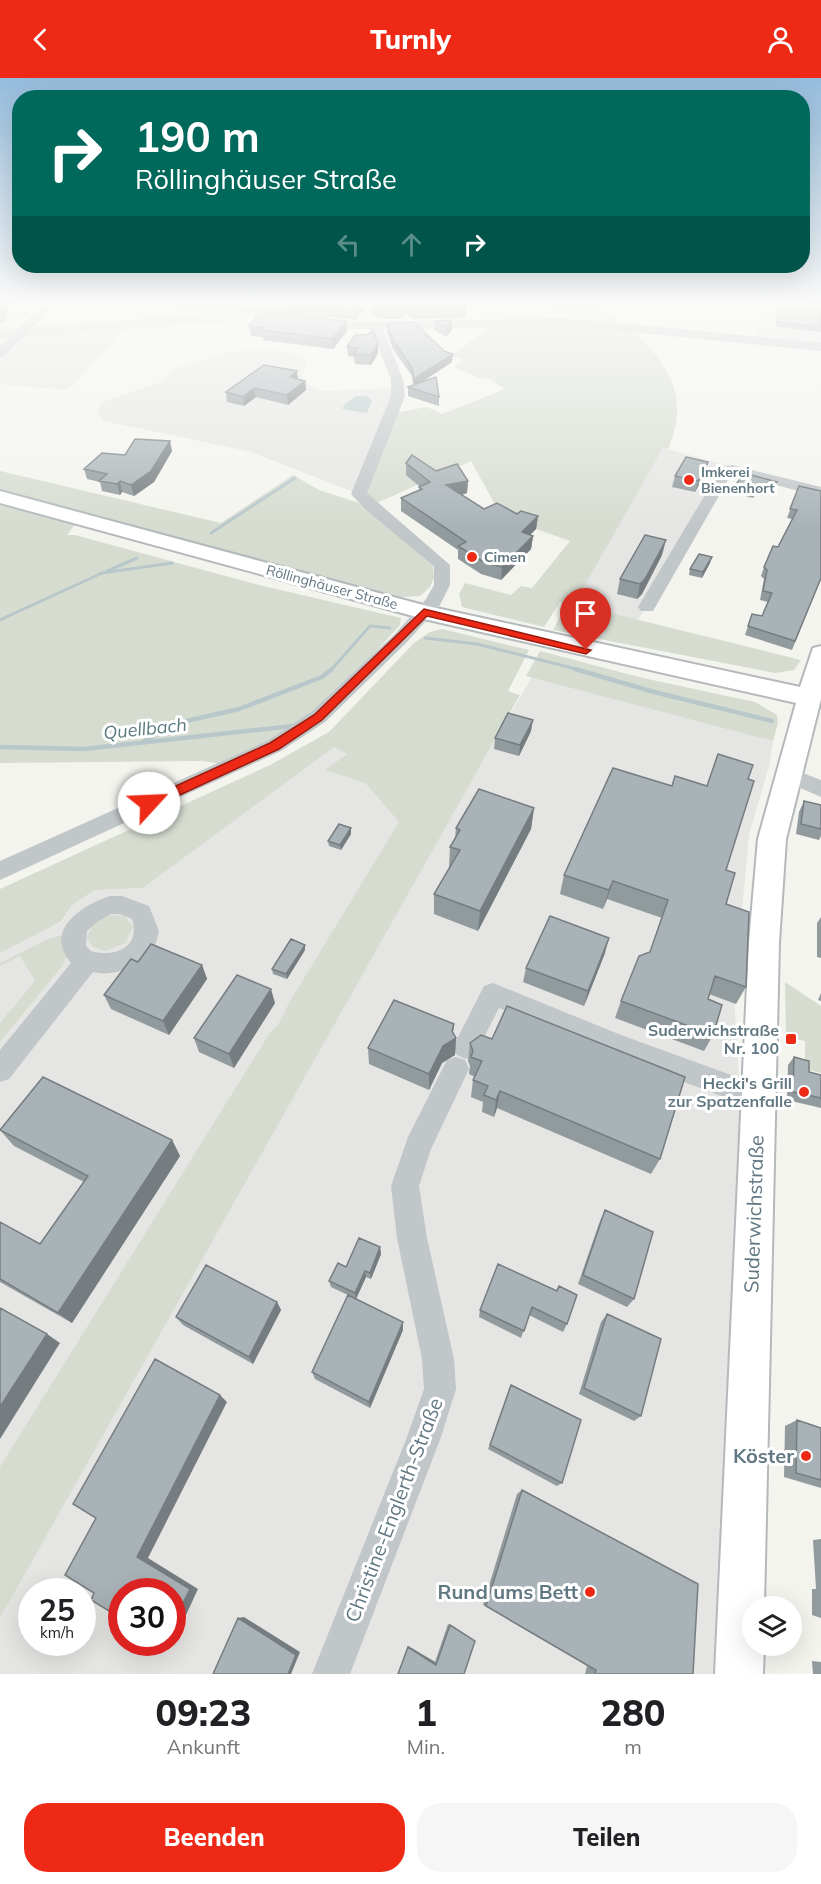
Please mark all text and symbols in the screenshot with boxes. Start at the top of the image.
text: Turnly [370,22,451,56]
icon: back [24,23,57,56]
icon: person [764,23,797,56]
text: 190 m [135,110,260,163]
icon: right [36,114,114,192]
text: Röllinghäuser Straße [135,162,397,196]
icon: left [332,228,365,261]
icon: ahead [395,228,428,261]
icon: right [458,228,491,261]
place label: Imkerei Bienenhort [701,463,775,497]
marker: Imkerei Bienenhort [682,473,696,487]
place label: Cimen [484,548,526,566]
marker: Cimen [465,550,479,564]
street label: Röllinghäuser Straße [264,561,400,613]
pin [560,588,611,650]
icon: arrive [569,597,602,630]
water label: Quellbach [102,713,188,744]
position arrow [117,771,181,835]
place label: Suderwichstraße Nr. 100 [648,1020,779,1058]
marker: Suderwichstraße Nr. 100 [784,1032,798,1046]
place label: Hecki's Grill zur Spatzenfalle [668,1073,792,1111]
marker: Hecki's Grill zur Spatzenfalle [797,1085,811,1099]
street label: Suderwichstraße [738,1135,769,1293]
street label: Christine-Englerth-Straße [339,1394,448,1626]
place label: Köster [733,1443,794,1468]
marker: Köster [799,1449,813,1463]
speed limit sign: 30 [108,1578,186,1656]
place label: Rund ums Bett [437,1579,578,1604]
marker: Rund ums Bett [583,1585,597,1599]
text: 25 [39,1591,75,1629]
map controls [742,1596,802,1656]
button: layers [742,1596,802,1656]
text: km/h [40,1623,74,1642]
text: 09:23 [156,1690,251,1735]
text: 1 [415,1690,437,1735]
text: 280 [601,1690,665,1735]
text: Ankunft [167,1734,240,1759]
text: Min. [407,1734,445,1759]
text: m [624,1734,642,1759]
button: Beenden [24,1803,405,1872]
button: Teilen [417,1803,797,1872]

